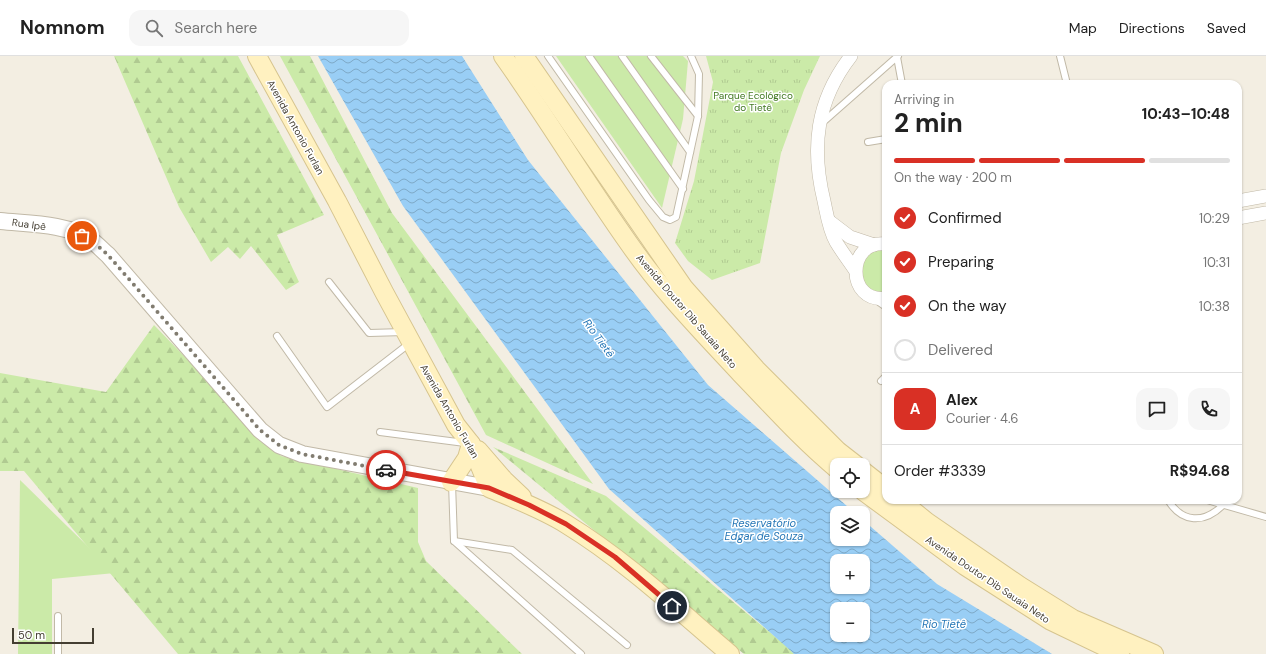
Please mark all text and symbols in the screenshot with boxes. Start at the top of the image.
search box [129,10,409,46]
text: Nomnom [20,15,105,40]
icon: search [143,17,165,39]
text: Search here [175,18,257,38]
text: Map [1069,19,1097,37]
text: Directions [1119,19,1185,37]
text: Saved [1207,19,1246,37]
street label: Avenida Antonio Furlan [264,78,327,177]
park label: Parque Ecológico do Tietê [713,89,793,114]
text: Arriving in [894,91,954,108]
text: 10:43–10:48 [1142,104,1230,124]
text: 2 min [894,106,963,140]
text: On the way · 200 m [894,169,1012,186]
icon: check [894,207,916,229]
text: Confirmed [928,208,1002,228]
text: 10:29 [1199,210,1230,227]
street label: Rua Ipê [11,216,47,233]
pin [65,219,99,253]
icon: bag [71,225,93,247]
icon: check [894,251,916,273]
street label: Avenida Doutor Dib Sauaia Neto [633,252,740,371]
text: Preparing [928,252,994,272]
text: 10:31 [1203,254,1230,271]
icon: check [894,295,916,317]
text: On the way [928,296,1007,316]
text: 10:38 [1199,298,1230,315]
water label: Rio Tietê [580,316,618,360]
text: Delivered [928,340,993,360]
street label: Avenida Antonio Furlan [417,362,482,461]
button: chat [1136,388,1178,430]
button: phone [1188,388,1230,430]
text: Alex [946,390,978,410]
text: A [910,399,920,419]
text: Courier · 4.6 [946,410,1018,427]
courier [366,450,406,490]
map controls [830,458,870,642]
button: locate [830,458,870,498]
icon: car [375,459,397,481]
text: Order #3339 [894,461,986,481]
text: R$94.68 [1170,461,1230,481]
button: layers [830,506,870,546]
water label: Reservatório Edgar de Souza [725,516,803,543]
street label: Avenida Doutor Dib Sauaia Neto [923,533,1052,626]
button: + [830,554,870,594]
pin [655,589,689,623]
icon: home [661,595,683,617]
button: − [830,602,870,642]
water label: Rio Tietê [922,617,966,631]
scale bar [12,626,94,645]
text: 50 m [18,628,45,642]

